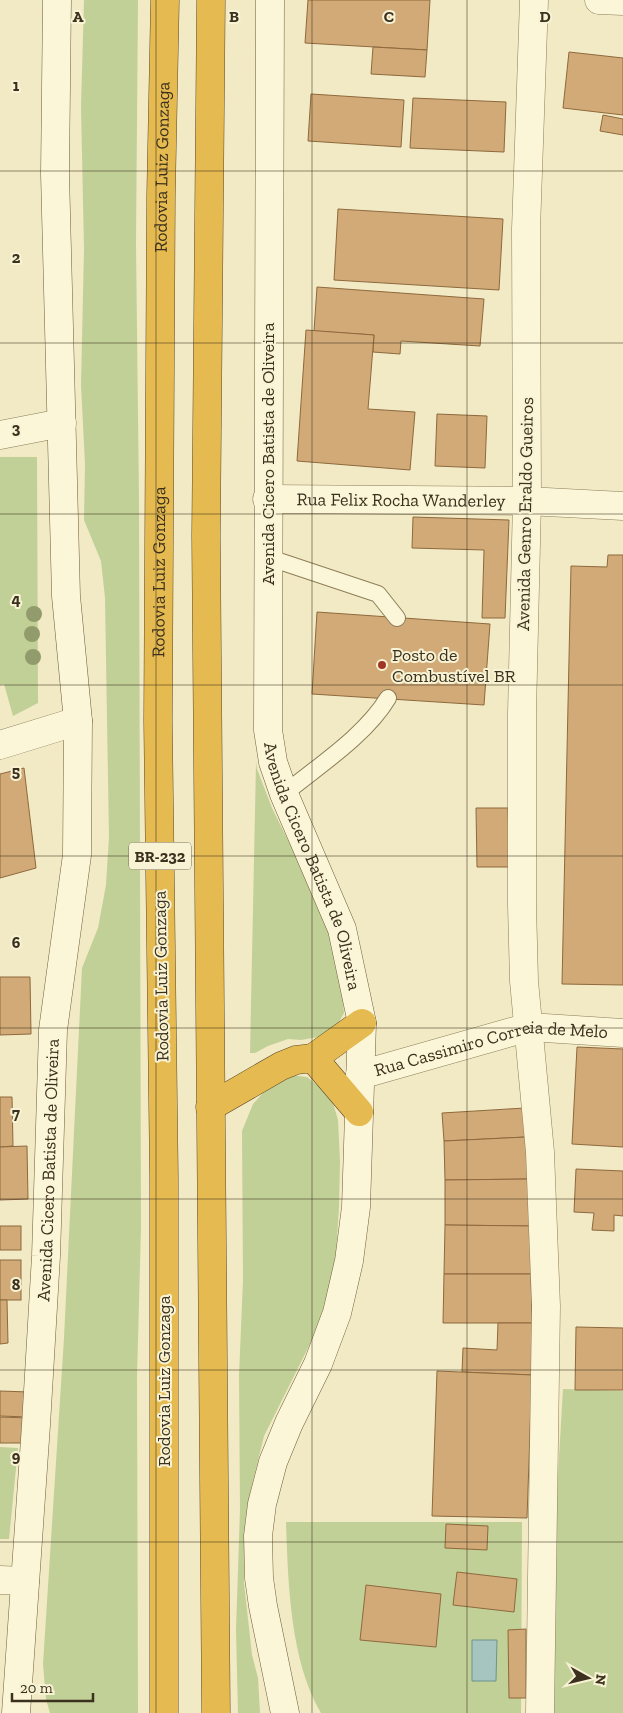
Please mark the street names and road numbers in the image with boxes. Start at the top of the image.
street label: Rodovia Luiz Gonzaga [150,81,174,253]
street label: Avenida Cicero Batista de Oliveira [257,322,279,585]
street label: Avenida Genro Eraldo Gueiros [512,397,538,631]
street label: Rodovia Luiz Gonzaga [147,486,170,658]
street label: Rua Felix Rocha Wanderley [296,488,506,512]
street label: Avenida Cicero Batista de Oliveira [259,741,366,993]
road number: BR-232 [129,842,191,869]
street label: Rodovia Luiz Gonzaga [149,890,173,1062]
street label: Rua Cassimiro Correia de Melo [372,1016,609,1081]
street label: Avenida Cicero Batista de Oliveira [32,1038,64,1302]
street label: Rodovia Luiz Gonzaga [153,1295,175,1466]

